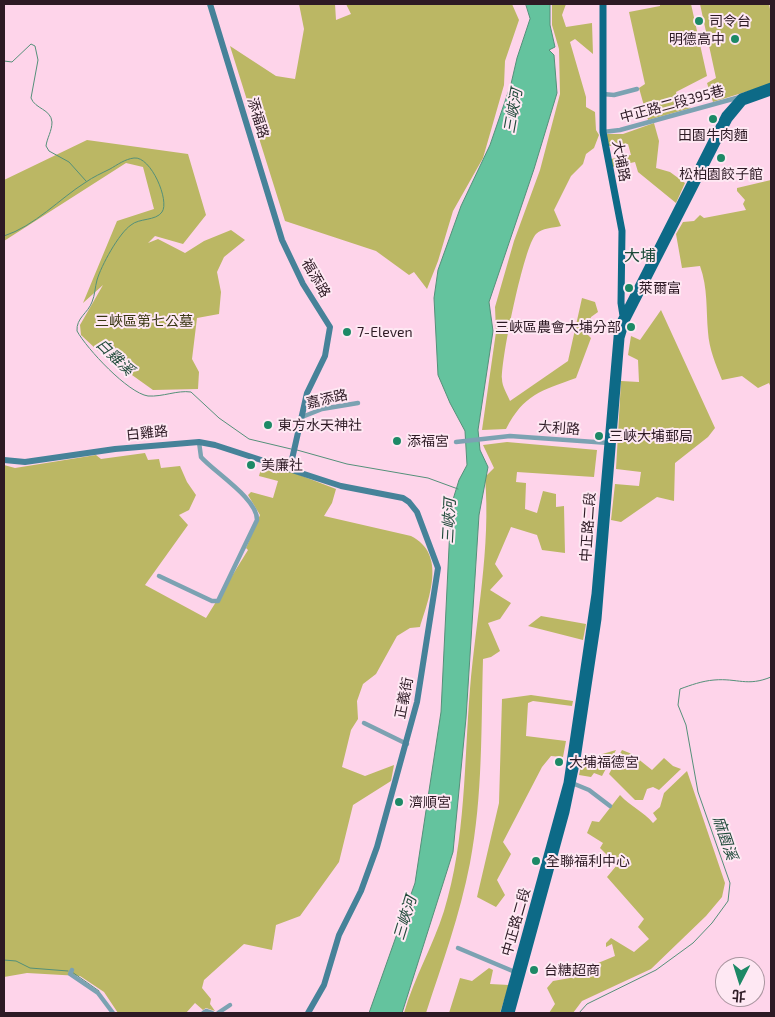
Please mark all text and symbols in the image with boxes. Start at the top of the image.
place label: 司令台 [709,13,751,29]
marker: 司令台 [693,15,705,27]
place label: 明德高中 [669,31,725,47]
marker: 明德高中 [729,33,741,45]
street label: 中正路二段395巷 [618,82,726,126]
water label: 三峽河 [500,87,526,135]
street label: 添福路 [244,95,272,141]
marker: 田園牛肉麵 [707,113,719,125]
place label: 田園牛肉麵 [678,127,748,143]
street label: 大埔路 [609,139,633,183]
marker: 松柏園餃子館 [715,152,727,164]
place label: 松柏園餃子館 [679,166,763,182]
district label: 大埔 [624,246,656,266]
street label: 福添路 [298,256,334,300]
place label: 萊爾富 [639,280,681,296]
marker: 萊爾富 [623,282,635,294]
park label: 三峽區第七公墓 [95,313,193,329]
place label: 三峽區農會大埔分部 [495,319,621,335]
marker: 三峽區農會大埔分部 [625,321,637,333]
place label: 7-Eleven [357,324,413,340]
marker: 7-Eleven [341,326,353,338]
water label: 白雞溪 [93,335,137,379]
street label: 嘉添路 [305,386,349,412]
place label: 東方水天神社 [278,417,362,433]
street label: 大利路 [537,418,581,438]
marker: 東方水天神社 [262,419,274,431]
street label: 白雞路 [125,422,169,444]
place label: 三峽大埔郵局 [609,428,693,444]
marker: 三峽大埔郵局 [593,430,605,442]
place label: 添福宮 [407,433,449,449]
marker: 添福宮 [391,435,403,447]
place label: 美廉社 [261,457,303,473]
marker: 美廉社 [245,459,257,471]
street label: 中正路二段 [577,491,599,563]
water label: 三峽河 [439,498,459,544]
street label: 正義街 [392,676,416,720]
place label: 大埔福德宮 [569,754,639,770]
marker: 大埔福德宮 [553,756,565,768]
place label: 濟順宮 [409,794,451,810]
marker: 濟順宮 [393,796,405,808]
water label: 麻園溪 [709,814,741,862]
place label: 全聯福利中心 [546,853,630,869]
marker: 全聯福利中心 [530,855,542,867]
street label: 中正路二段 [498,886,534,958]
water label: 三峽河 [390,894,420,942]
north arrow [715,957,765,1007]
place label: 台糖超商 [544,962,600,978]
marker: 台糖超商 [528,964,540,976]
text: 北 [731,987,746,1006]

